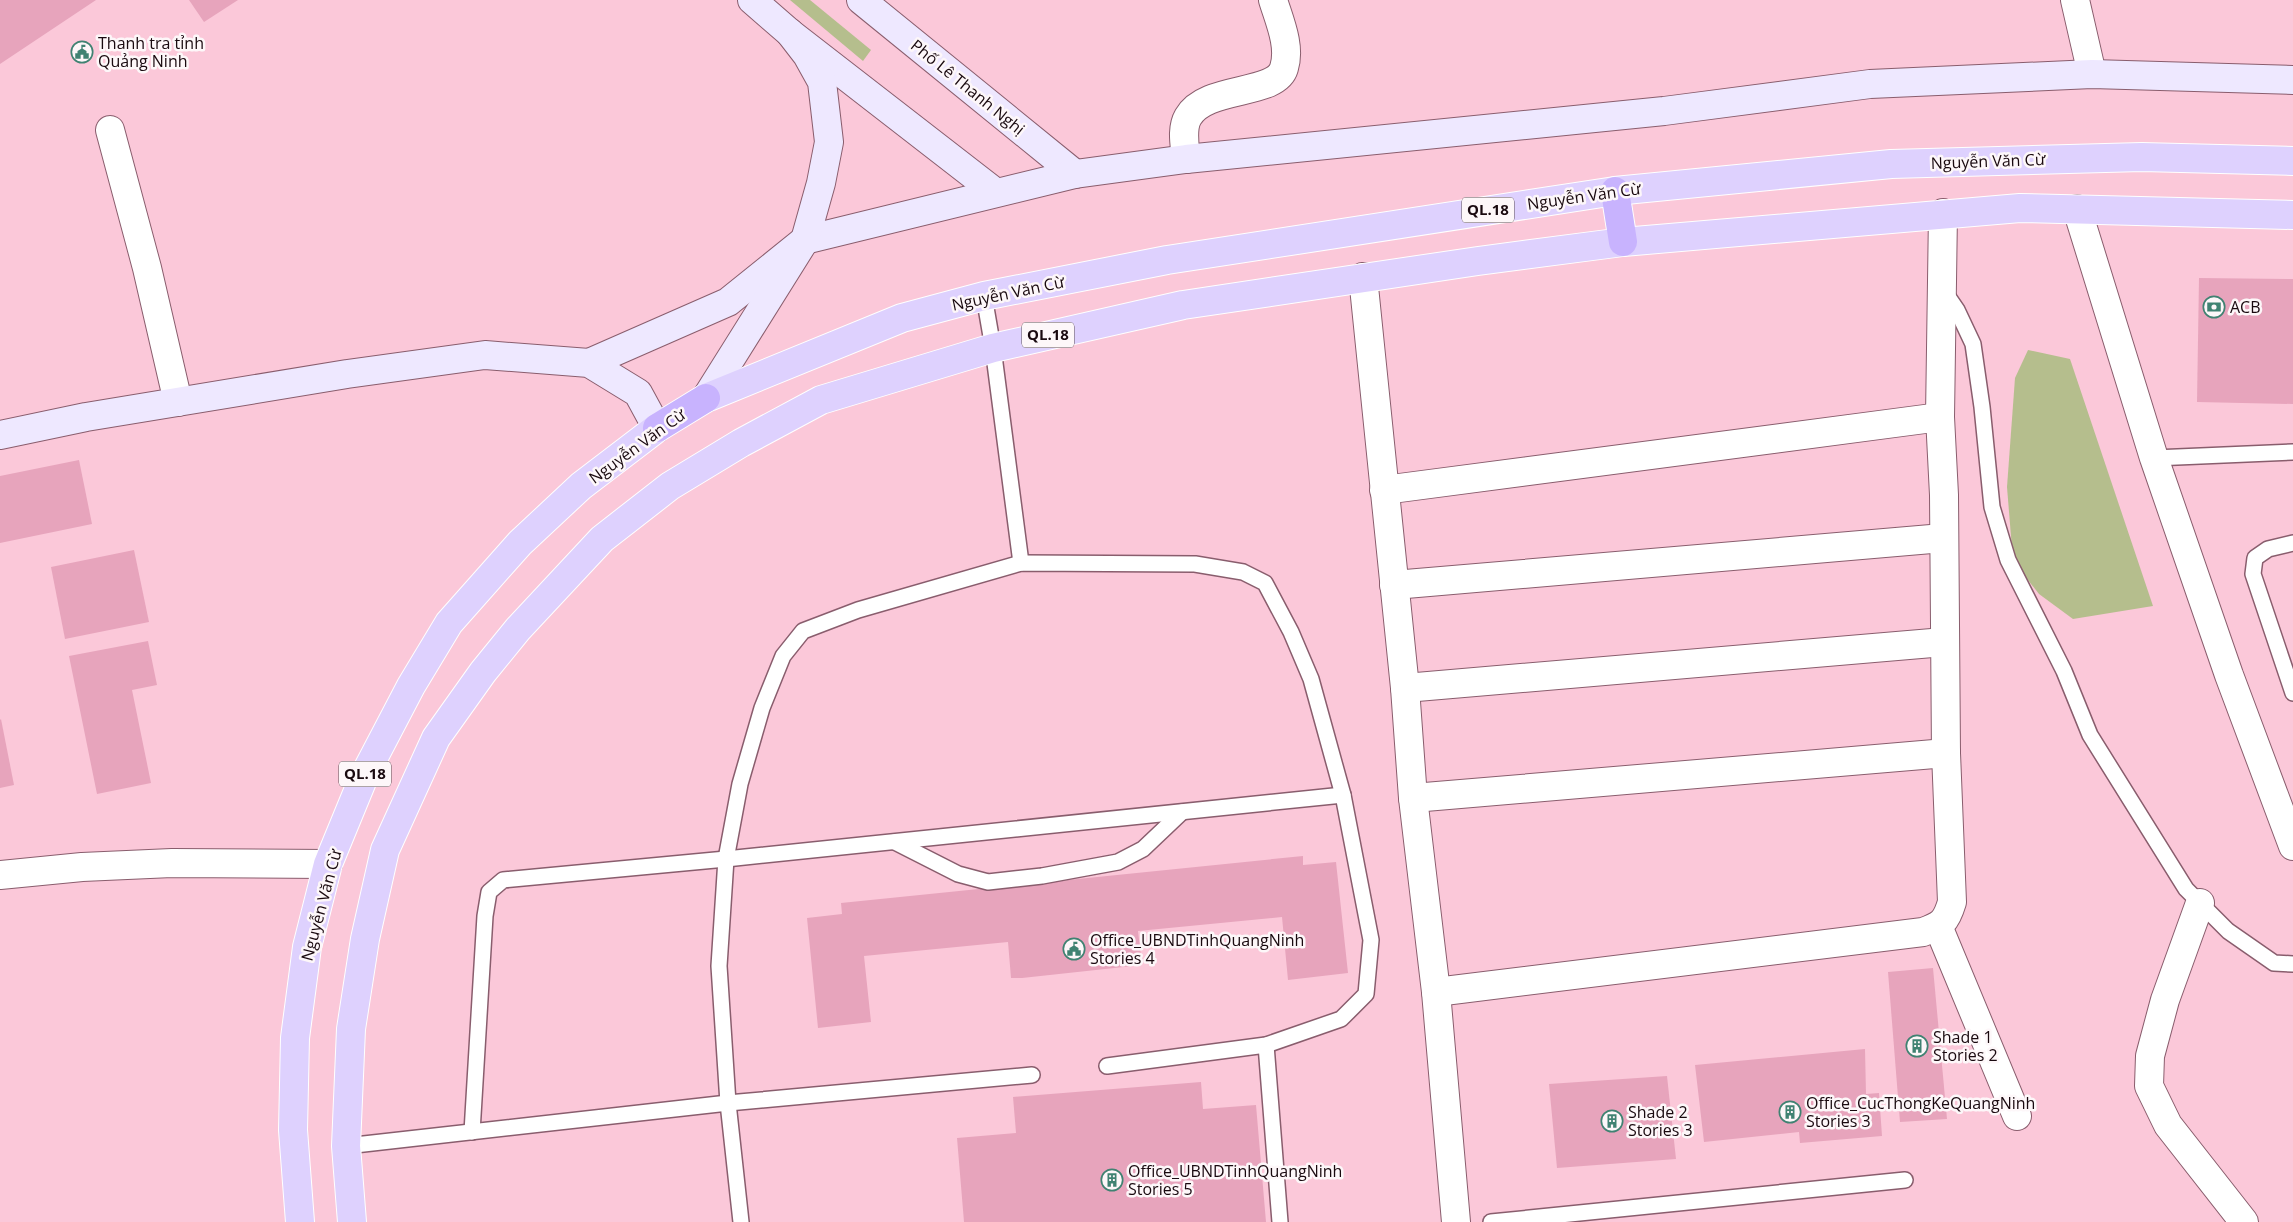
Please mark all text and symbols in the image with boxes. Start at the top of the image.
place label: Thanh tra tỉnh Quảng Ninh [98,32,204,72]
street label: Phố Lê Thanh Nghị [906,34,1030,140]
public building icon: Thanh tra tỉnh Quảng Ninh [70,40,94,64]
street label: Nguyễn Văn Cừ [1930,148,2047,174]
street label: Nguyễn Văn Cừ [1526,177,1644,215]
road number: QL.18 [1462,198,1514,222]
street label: Nguyễn Văn Cừ [950,270,1068,316]
bank icon: ACB [2202,295,2226,319]
place label: ACB [2230,296,2261,318]
road number: QL.18 [1022,322,1074,348]
street label: Nguyễn Văn Cừ [584,403,691,489]
road number: QL.18 [339,762,391,786]
street label: Nguyễn Văn Cừ [296,845,347,963]
place label: Office_UBNDTinhQuangNinh Stories 4 [1090,929,1304,969]
public building icon: Office_UBNDTinhQuangNinh Stories 4 [1062,937,1086,961]
place label: Shade 1 Stories 2 [1933,1026,1998,1066]
building icon: Shade 1 Stories 2 [1905,1034,1929,1058]
place label: Office_CucThongKeQuangNinh Stories 3 [1806,1092,2035,1132]
building icon: Office_CucThongKeQuangNinh Stories 3 [1778,1100,1802,1124]
place label: Shade 2 Stories 3 [1628,1101,1693,1141]
building icon: Shade 2 Stories 3 [1600,1109,1624,1133]
place label: Office_UBNDTinhQuangNinh Stories 5 [1128,1160,1342,1200]
building icon: Office_UBNDTinhQuangNinh Stories 5 [1100,1168,1124,1192]

